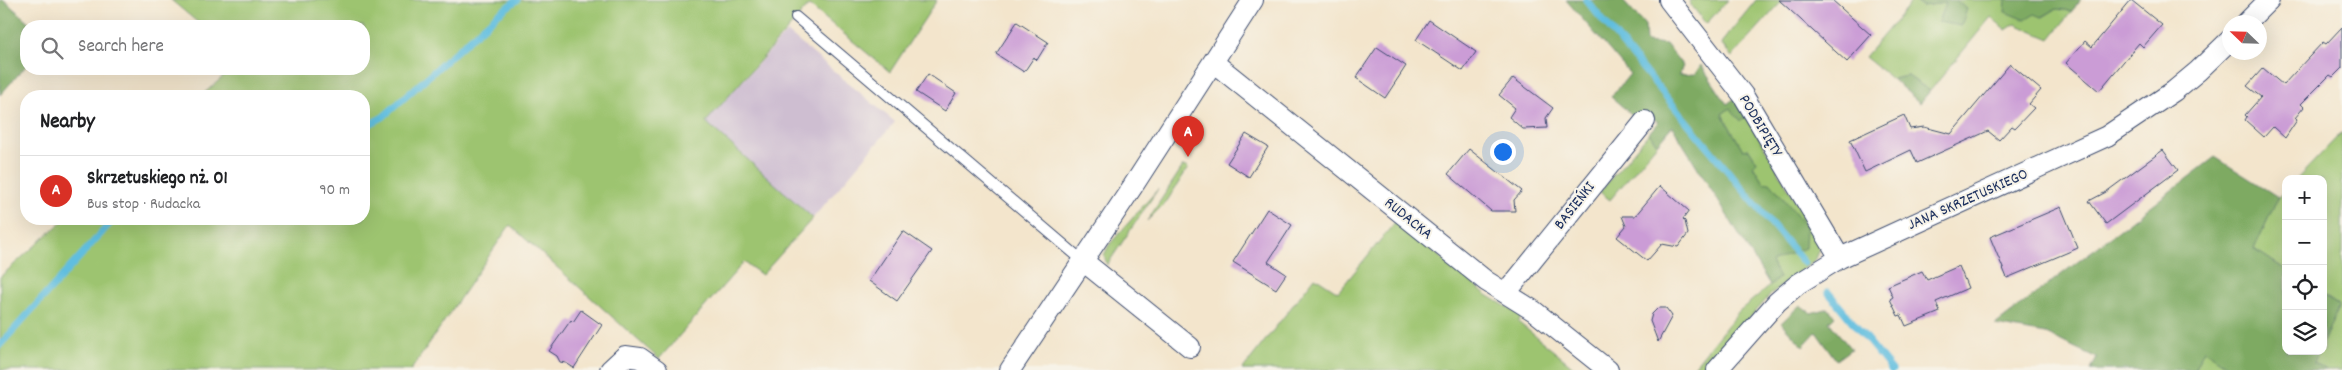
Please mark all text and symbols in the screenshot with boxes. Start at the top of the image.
north arrow [2222,15,2267,60]
search box [20,20,370,75]
icon: search [38,34,66,62]
text: Search here [78,34,164,61]
street label: PODBIPIĘTY [1732,91,1788,162]
text: Nearby [40,108,95,138]
pin: A [1172,116,1204,157]
your location [1490,139,1516,165]
street label: JANA SKRZETUSKIEGO [1904,163,2032,237]
text: Skrzetuskiego nż. 01 [87,166,228,193]
map controls [2282,175,2327,355]
button: + [2282,175,2327,220]
street label: BASIEŃKI [1549,177,1601,235]
text: A [52,179,60,202]
text: 90 m [319,179,350,202]
street label: RUDACKA [1379,192,1437,246]
text: Bus stop · Rudacka [87,193,200,216]
button: − [2282,220,2327,265]
button: locate [2282,265,2327,310]
button: layers [2282,310,2327,355]

